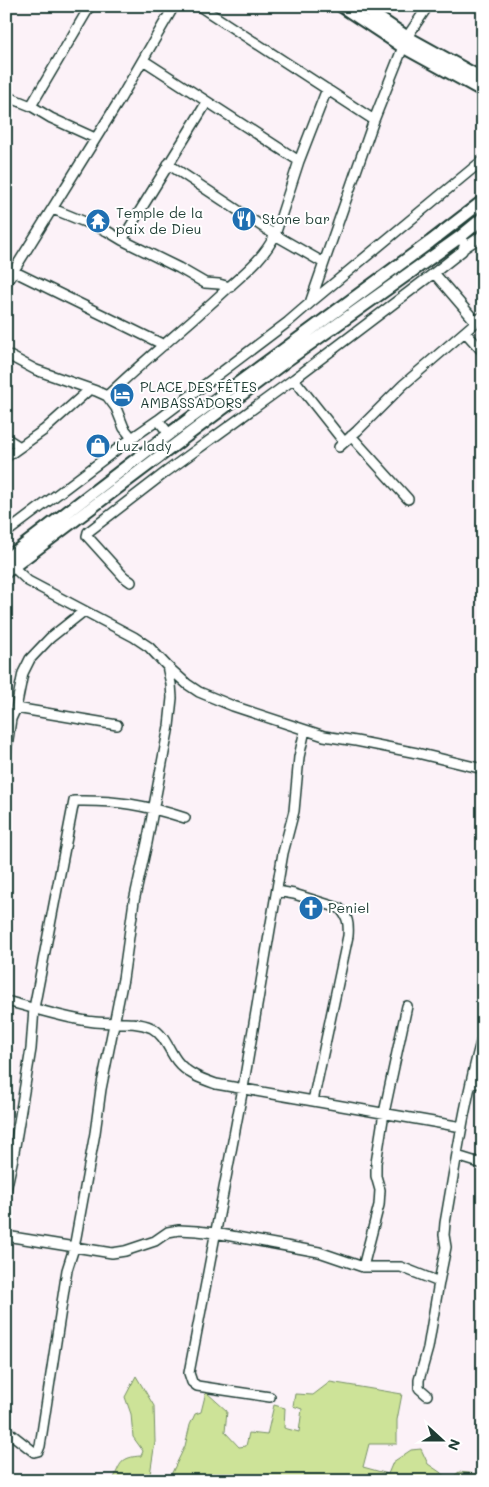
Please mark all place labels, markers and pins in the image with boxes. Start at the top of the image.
place label: Temple de la paix de Dieu [116,203,203,238]
restaurant icon: Stone bar [231,206,257,232]
temple icon: Temple de la paix de Dieu [85,208,111,234]
place label: Stone bar [262,209,330,228]
place label: PLACE DES FÊTES AMBASSADORS [140,377,257,412]
hotel icon: PLACE DES FÊTES AMBASSADORS [109,382,135,408]
shop icon: Luz lady [85,433,111,459]
place label: Luz lady [116,436,172,455]
church icon: Peniel [298,895,324,921]
place label: Peniel [328,898,369,917]

